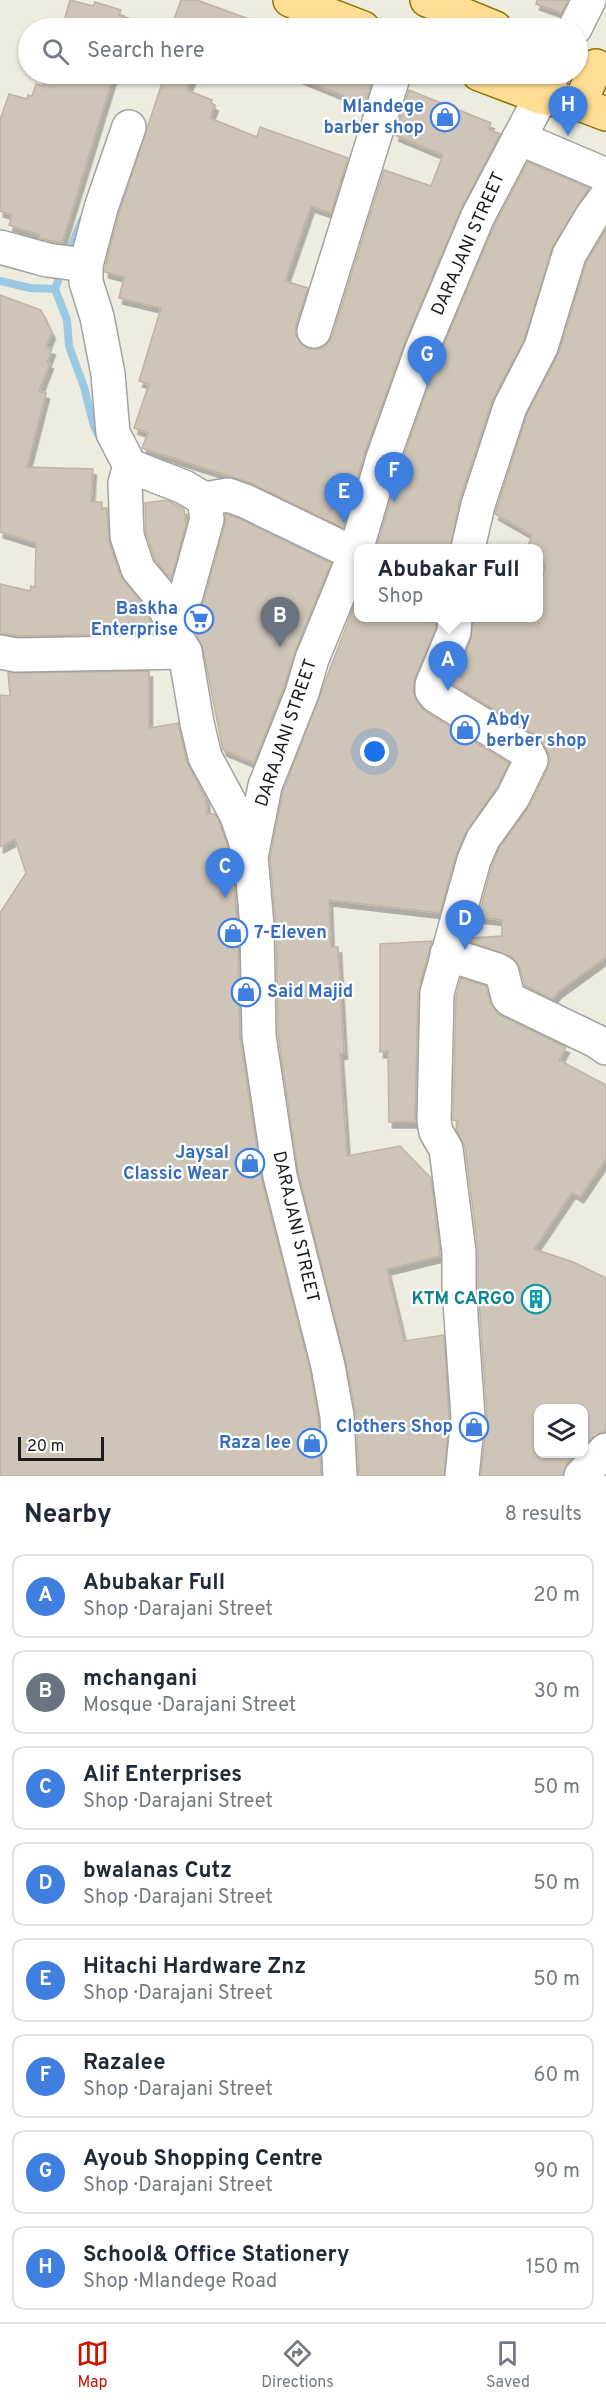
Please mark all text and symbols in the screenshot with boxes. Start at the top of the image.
search box [18,18,588,84]
icon: search [39,35,72,68]
text: Search here [87,38,205,65]
pin: H [548,86,588,136]
place label: Mlandege barber shop [323,96,424,140]
shop icon: Mlandege barber shop [429,101,461,133]
street label: DARAJANI STREET [427,169,511,319]
pin: G [408,336,446,386]
pin: F [374,452,414,502]
pin: E [324,474,364,523]
popup [354,544,543,622]
text: Abubakar Full [377,557,520,584]
text: Shop [377,584,423,610]
place label: Baskha Enterprise [91,598,178,642]
pin: B [260,598,300,647]
supermarket icon: Baskha Enterprise [183,603,215,635]
pin: A [428,642,468,691]
street label: DARAJANI STREET [251,656,323,810]
place label: Abdy berber shop [486,709,587,753]
shop icon: Abdy berber shop [449,714,481,746]
your location [360,737,389,766]
pin: C [206,848,244,898]
pin: D [446,900,484,950]
shop icon: 7-Eleven [217,917,249,949]
place label: 7-Eleven [254,922,327,945]
shop icon: Said Majid [230,976,262,1008]
place label: Said Majid [267,981,353,1004]
place label: Jaysal Classic Wear [123,1142,229,1186]
shop icon: Jaysal Classic Wear [234,1147,266,1179]
street label: DARAJANI STREET [266,1149,324,1305]
building icon: KTM CARGO [520,1283,552,1315]
place label: KTM CARGO [412,1288,515,1311]
map controls [534,1404,588,1458]
button: layers [534,1404,588,1458]
shop icon: Clothers Shop [458,1411,490,1443]
place label: Clothers Shop [336,1416,453,1439]
shop icon: Raza lee [296,1427,328,1459]
place label: Raza lee [219,1432,291,1455]
scale bar [18,1434,104,1462]
text: 20 m [27,1437,64,1457]
text: Nearby [24,1499,112,1532]
text: 8 results [505,1502,582,1528]
text: Abubakar Full [83,1570,225,1597]
text: A [38,1583,53,1609]
text: 20 m [533,1583,580,1609]
text: Shop · Darajani Street [83,1597,273,1623]
text: mchangani [83,1666,197,1693]
text: B [39,1679,52,1705]
text: 30 m [534,1679,580,1705]
text: Mosque · Darajani Street [83,1693,296,1719]
text: Alif Enterprises [83,1762,242,1789]
text: C [39,1775,52,1801]
text: 50 m [533,1775,580,1801]
text: Shop · Darajani Street [83,1789,273,1815]
text: bwalanas Cutz [83,1858,232,1885]
text: D [38,1871,53,1897]
text: 50 m [533,1871,580,1897]
text: Shop · Darajani Street [83,1885,273,1911]
text: Hitachi Hardware Znz [83,1954,306,1981]
text: E [39,1967,52,1993]
text: 50 m [533,1967,580,1993]
text: Shop · Darajani Street [83,1981,273,2007]
text: Razalee [83,2050,165,2077]
text: F [40,2063,51,2089]
text: 60 m [534,2063,580,2089]
text: Shop · Darajani Street [83,2077,273,2103]
text: Ayoub Shopping Centre [83,2146,323,2173]
text: G [39,2159,52,2185]
text: 90 m [534,2159,580,2185]
text: Shop · Darajani Street [83,2173,273,2199]
text: School& Office Stationery [83,2242,349,2269]
text: H [38,2255,53,2281]
text: 150 m [526,2255,580,2281]
text: Shop · Mlandege Road [83,2269,277,2295]
tab: Map [76,2337,109,2393]
tab: Directions [261,2337,334,2393]
tab: Saved [486,2337,530,2393]

